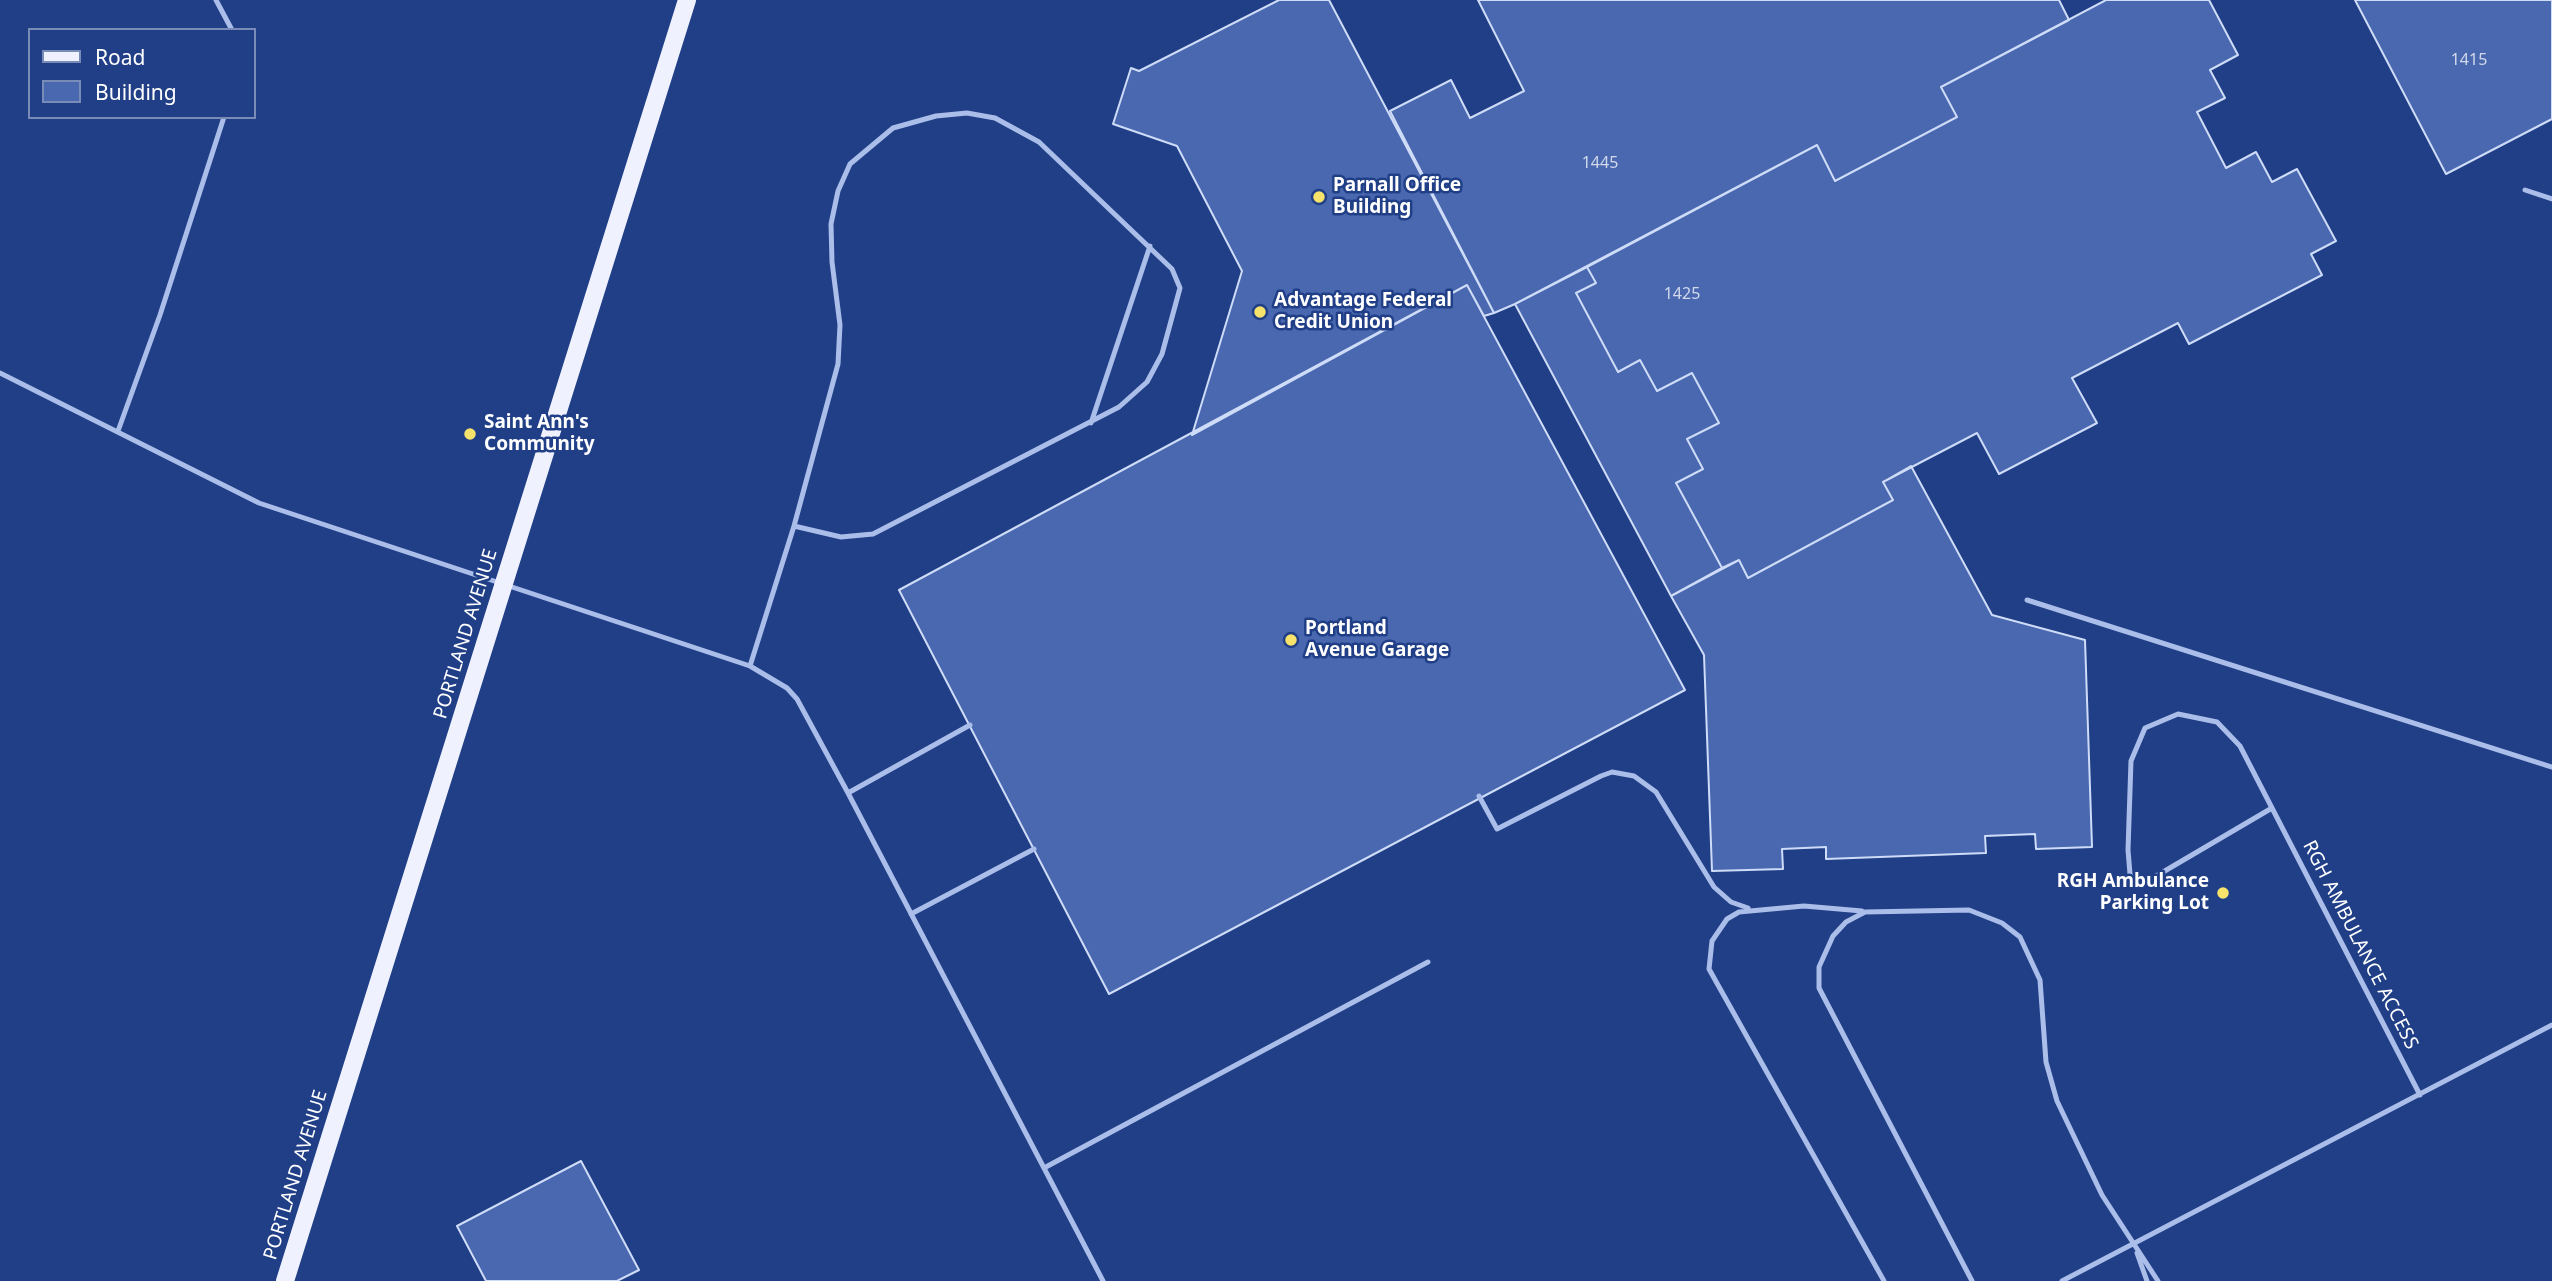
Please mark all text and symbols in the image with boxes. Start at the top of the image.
legend [28,28,256,119]
text: Road [95,43,145,71]
house number: 1415 [2451,50,2487,70]
text: Building [95,78,177,106]
house number: 1445 [1582,153,1618,173]
place label: Parnall Office Building [1333,175,1461,219]
marker: Parnall Office Building [1311,189,1327,205]
house number: 1425 [1664,284,1700,304]
place label: Advantage Federal Credit Union [1274,290,1452,334]
marker: Advantage Federal Credit Union [1252,304,1268,320]
place label: Saint Ann's Community [484,412,595,456]
marker: Saint Ann's Community [462,426,478,442]
street label: PORTLAND AVENUE [429,546,503,722]
place label: Portland Avenue Garage [1305,618,1449,662]
marker: Portland Avenue Garage [1283,632,1299,648]
street label: RGH AMBULANCE ACCESS [2297,837,2423,1053]
place label: RGH Ambulance Parking Lot [2057,871,2209,915]
marker: RGH Ambulance Parking Lot [2215,885,2231,901]
street label: PORTLAND AVENUE [259,1087,333,1263]

